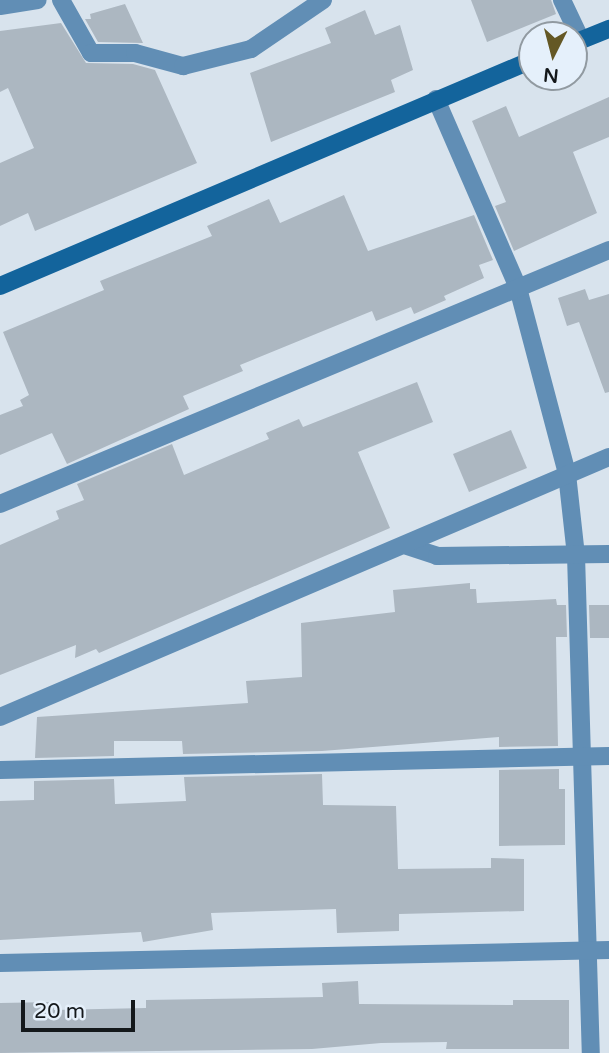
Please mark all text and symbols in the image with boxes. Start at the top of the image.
north arrow [518,21,588,91]
text: N [542,63,560,87]
scale bar [24,986,138,1030]
text: 20 m [34,999,85,1024]

